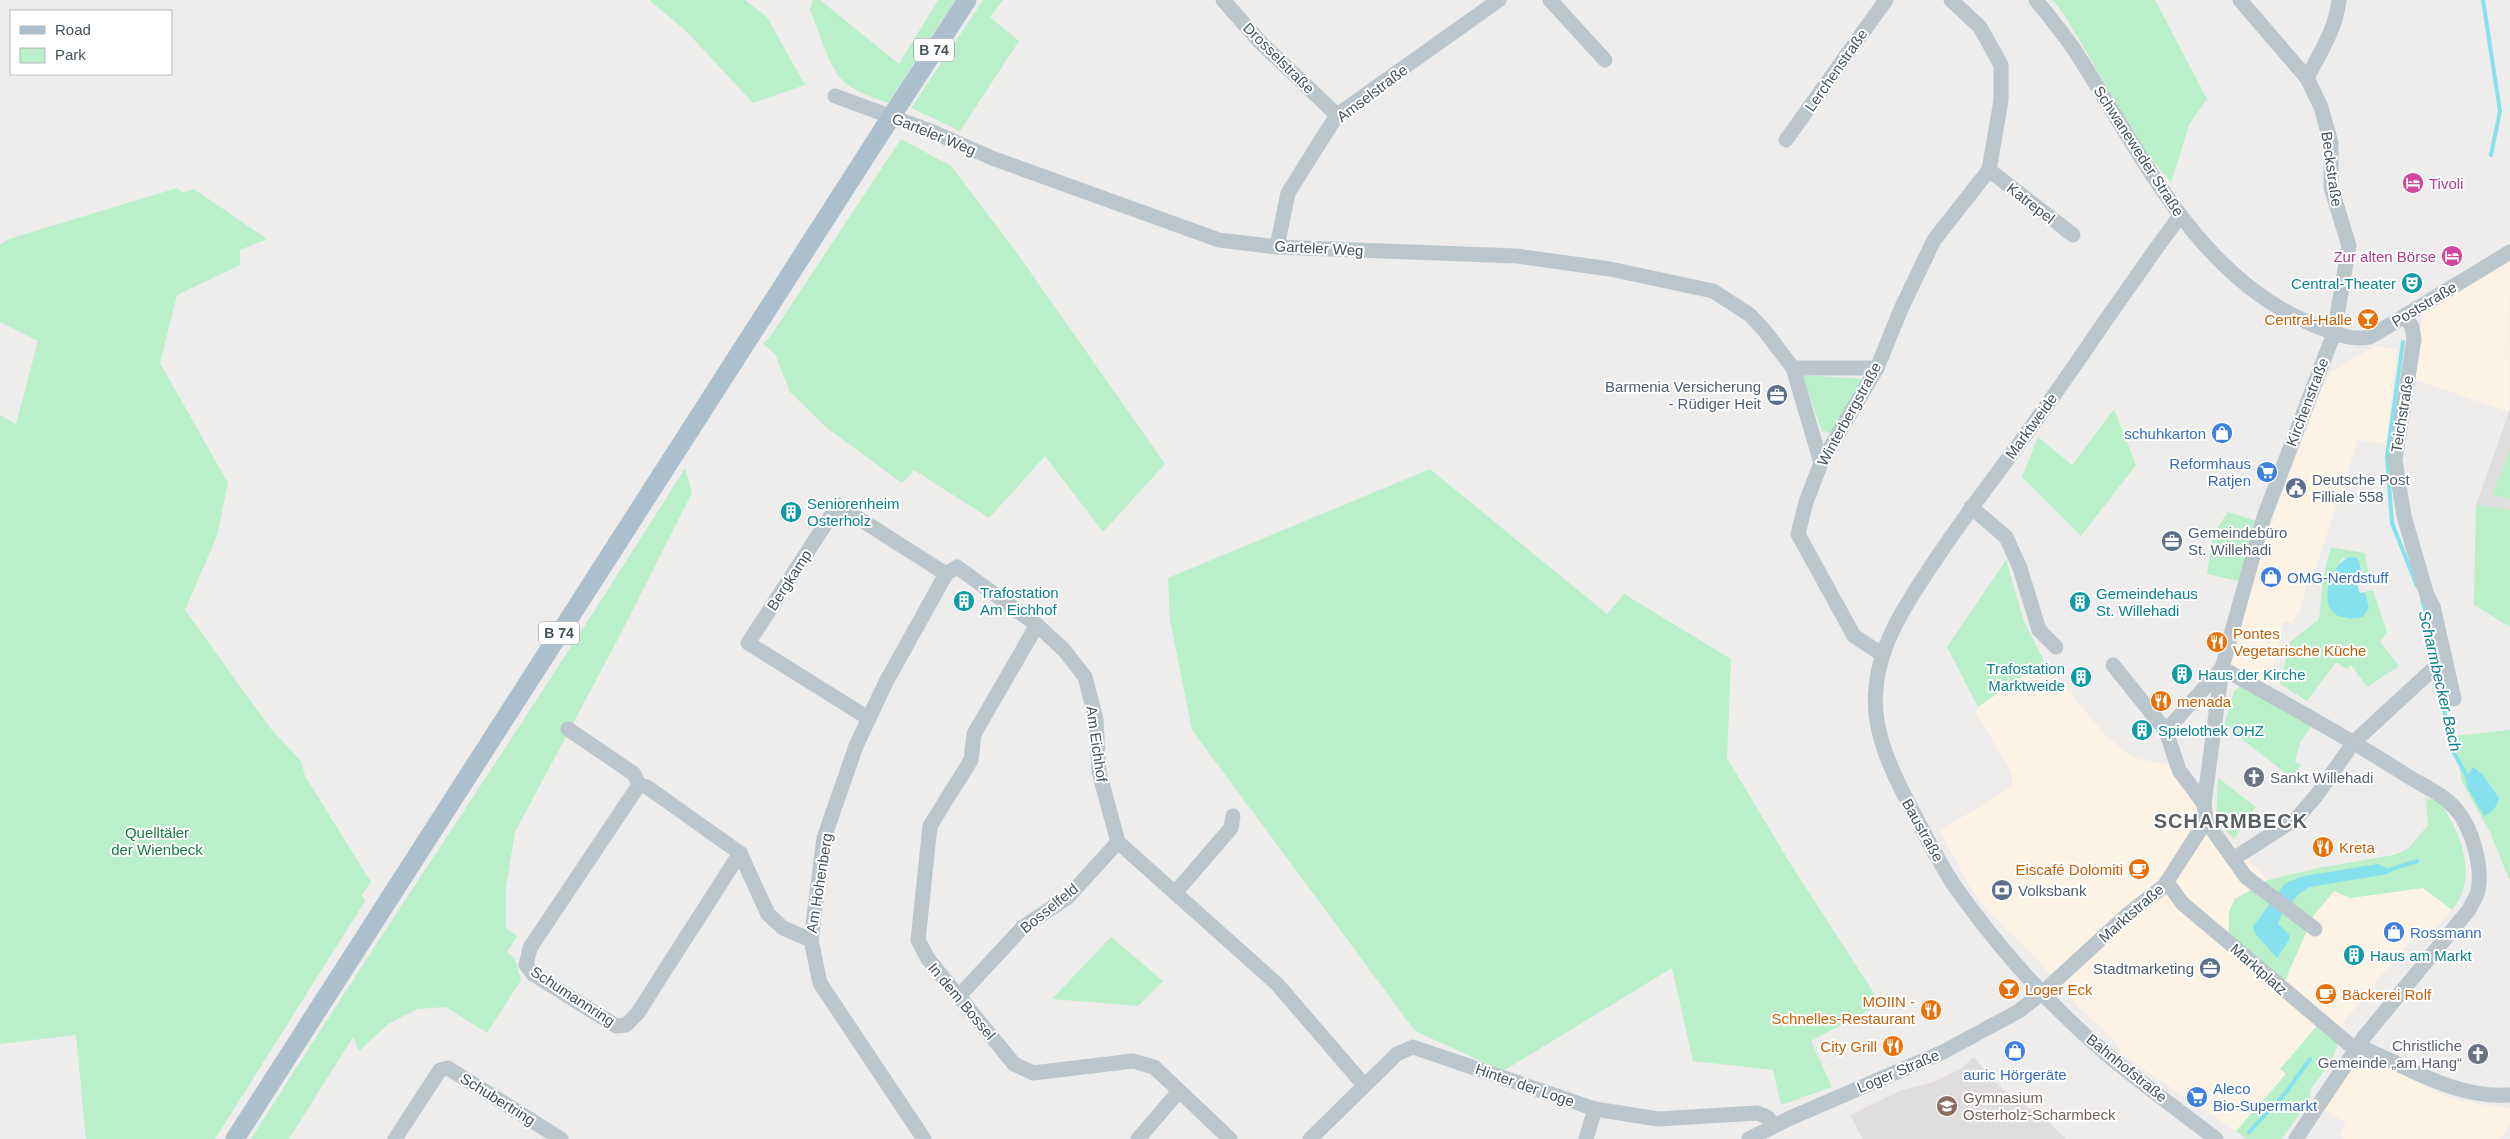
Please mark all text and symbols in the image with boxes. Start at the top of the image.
legend [10,10,172,75]
street label: Drosselstraße [1240,19,1318,97]
text: Road [55,21,91,38]
street label: Lerchenstraße [1801,26,1871,114]
road number: B 74 [914,38,954,62]
text: Park [55,46,86,63]
street label: Amselstraße [1333,61,1411,125]
street label: Schwaneweder Straße [2091,83,2187,219]
street label: Garteler Weg [890,109,978,159]
street label: Beckstraße [2318,130,2346,208]
hotel icon: Tivoli [2401,171,2425,195]
place label: Tivoli [2429,175,2463,192]
street label: Katrepel [2004,179,2058,227]
street label: Garteler Weg [1274,237,1364,259]
hotel icon: Zur alten Börse [2440,244,2464,268]
place label: Zur alten Börse [2333,248,2436,265]
theatre icon: Central-Theater [2400,271,2424,295]
place label: Central-Theater [2291,275,2396,292]
street label: Poststraße [2389,278,2459,330]
bar icon: Central-Halle [2356,307,2380,331]
place label: Central-Halle [2264,311,2352,328]
street label: Kirchenstraße [2282,355,2332,449]
street label: Winterbergstraße [1813,359,1885,469]
street label: Teichstraße [2388,374,2416,454]
place label: Barmenia Versicherung - Rüdiger Heit [1605,378,1762,412]
office icon: Barmenia Versicherung - Rüdiger Heit [1765,383,1789,407]
street label: Marktweide [2002,390,2060,462]
shop icon: schuhkarton [2210,421,2234,445]
place label: schuhkarton [2124,425,2206,442]
place label: Reformhaus Ratjen [2169,455,2251,489]
supermarket icon: Reformhaus Ratjen [2255,460,2279,484]
place label: Deutsche Post Filliale 558 [2312,471,2410,505]
public building icon: Deutsche Post Filliale 558 [2284,476,2308,500]
place label: Seniorenheim Osterholz [807,495,900,529]
building icon: Seniorenheim Osterholz [779,500,803,524]
place label: Gemeindebüro St. Willehadi [2188,524,2287,558]
office icon: Gemeindebüro St. Willehadi [2160,529,2184,553]
street label: Bergkamp [763,547,815,613]
shop icon: OMG-Nerdstuff [2259,565,2283,589]
place label: OMG-Nerdstuff [2287,569,2389,586]
place label: Trafostation Am Eichhof [980,584,1059,618]
place label: Gemeindehaus St. Willehadi [2096,585,2198,619]
building icon: Trafostation Am Eichhof [952,589,976,613]
building icon: Gemeindehaus St. Willehadi [2068,590,2092,614]
water label: Scharmbecker Bach [2416,609,2465,753]
road number: B 74 [539,622,579,644]
place label: Pontes Vegetarische Küche [2233,625,2366,659]
restaurant icon: Pontes Vegetarische Küche [2205,630,2229,654]
place label: Trafostation Marktweide [1986,660,2065,694]
building icon: Haus der Kirche [2170,662,2194,686]
building icon: Trafostation Marktweide [2069,665,2093,689]
place label: Haus der Kirche [2198,666,2306,683]
restaurant icon: menada [2149,689,2173,713]
place label: menada [2177,693,2232,710]
street label: Am Eichhof [1083,705,1111,784]
building icon: Spielothek OHZ [2130,718,2154,742]
place label: Spielothek OHZ [2158,722,2264,739]
church icon: Sankt Willehadi [2242,765,2266,789]
place label: Sankt Willehadi [2270,769,2373,786]
street label: Baustraße [1899,796,1947,864]
district label: SCHARMBECK [2154,810,2308,832]
park label: Quelltäler der Wienbeck [111,824,203,858]
street label: Am Hohenberg [803,832,835,934]
restaurant icon: Kreta [2311,835,2335,859]
place label: Kreta [2339,839,2376,856]
cafe icon: Eiscafé Dolomiti [2127,857,2151,881]
place label: Eiscafé Dolomiti [2015,861,2123,878]
bank icon: Volksbank [1990,878,2014,902]
street label: Bosselfeld [1017,880,1081,936]
street label: Marktstraße [2095,880,2167,946]
place label: Volksbank [2018,882,2087,899]
shop icon: Rossmann [2382,920,2406,944]
place label: Rossmann [2410,924,2482,941]
street label: Marktplatz [2227,940,2291,998]
building icon: Haus am Markt [2342,943,2366,967]
place label: Haus am Markt [2370,947,2473,964]
office icon: Stadtmarketing [2198,956,2222,980]
street label: In dem Bossel [925,959,999,1043]
place label: Stadtmarketing [2093,960,2194,977]
street label: Schumannring [528,963,618,1029]
bar icon: Loger Eck [1997,977,2021,1001]
place label: Loger Eck [2025,981,2093,998]
cafe icon: Bäckerei Rolf [2314,982,2338,1006]
place label: Bäckerei Rolf [2342,986,2432,1003]
place label: MOIIN - Schnelles-Restaurant [1772,993,1916,1027]
restaurant icon: MOIIN - Schnelles-Restaurant [1919,998,1943,1022]
street label: Bahnhofstraße [2083,1030,2171,1106]
restaurant icon: City Grill [1881,1034,1905,1058]
place label: Christliche Gemeinde „am Hang“ [2318,1037,2462,1071]
place label: City Grill [1820,1038,1877,1055]
shop icon: auric Hörgeräte [2003,1039,2027,1063]
church icon: Christliche Gemeinde „am Hang“ [2466,1042,2490,1066]
street label: Loger Straße [1854,1046,1942,1096]
street label: Hinter der Loge [1473,1060,1577,1110]
place label: auric Hörgeräte [1963,1066,2067,1083]
street label: Schubertring [457,1069,539,1129]
place label: Aleco Bio-Supermarkt [2213,1080,2318,1114]
supermarket icon: Aleco Bio-Supermarkt [2185,1085,2209,1109]
place label: Gymnasium Osterholz-Scharmbeck [1963,1089,2116,1123]
school or university icon: Gymnasium Osterholz-Scharmbeck [1935,1094,1959,1118]

